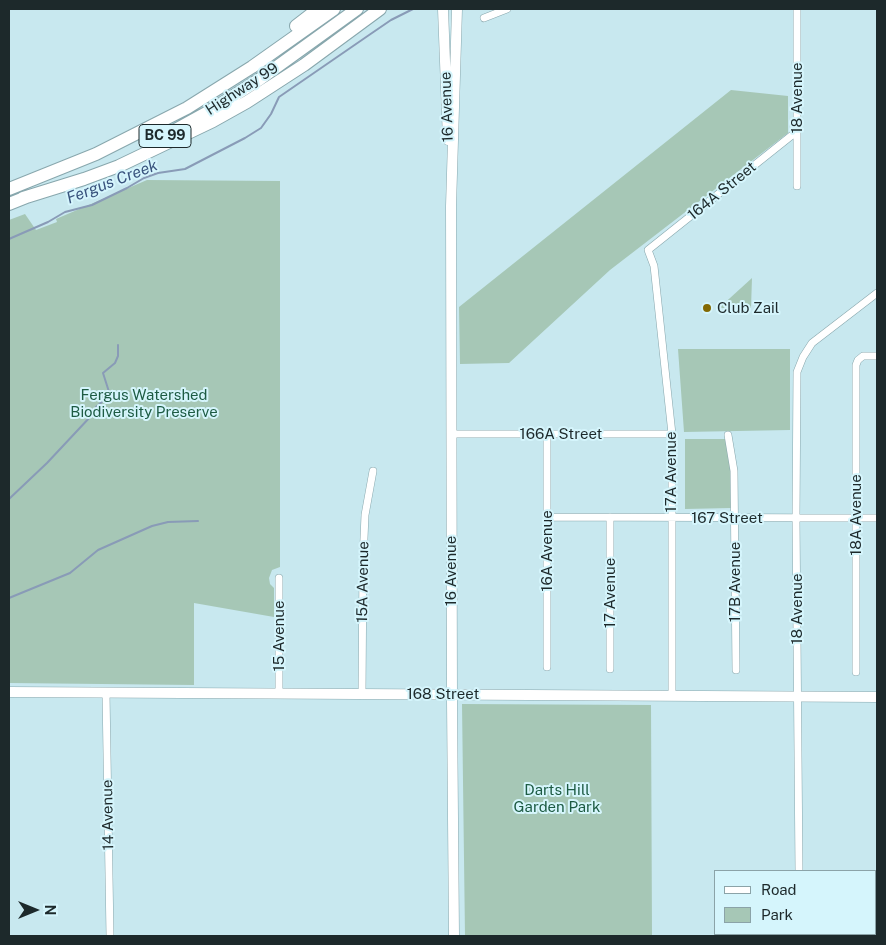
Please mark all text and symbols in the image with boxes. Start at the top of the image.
street label: Highway 99 [202,59,282,119]
street label: 18 Avenue [788,63,806,133]
street label: 16 Avenue [437,71,457,143]
road number: BC 99 [139,124,191,148]
water label: Fergus Creek [64,156,160,208]
street label: 164A Street [684,158,760,224]
place label: Club Zail [717,299,779,317]
marker: Club Zail [701,302,713,314]
park label: Fergus Watershed Biodiversity Preserve [70,386,218,421]
street label: 166A Street [520,425,602,443]
street label: 17A Avenue [662,432,680,512]
street label: 18A Avenue [847,474,865,556]
street label: 167 Street [691,509,763,527]
street label: 16A Avenue [538,510,556,592]
street label: 16 Avenue [442,536,460,606]
street label: 15A Avenue [353,541,373,623]
street label: 17B Avenue [726,542,744,622]
street label: 17 Avenue [601,558,619,628]
street label: 18 Avenue [788,574,806,644]
street label: 15 Avenue [270,601,288,671]
street label: 168 Street [407,685,479,703]
street label: 14 Avenue [98,780,118,850]
park label: Darts Hill Garden Park [514,781,600,816]
legend [714,870,876,935]
text: Road [761,881,797,898]
north arrow [10,885,60,935]
text: N [42,905,58,915]
text: Park [761,906,793,923]

